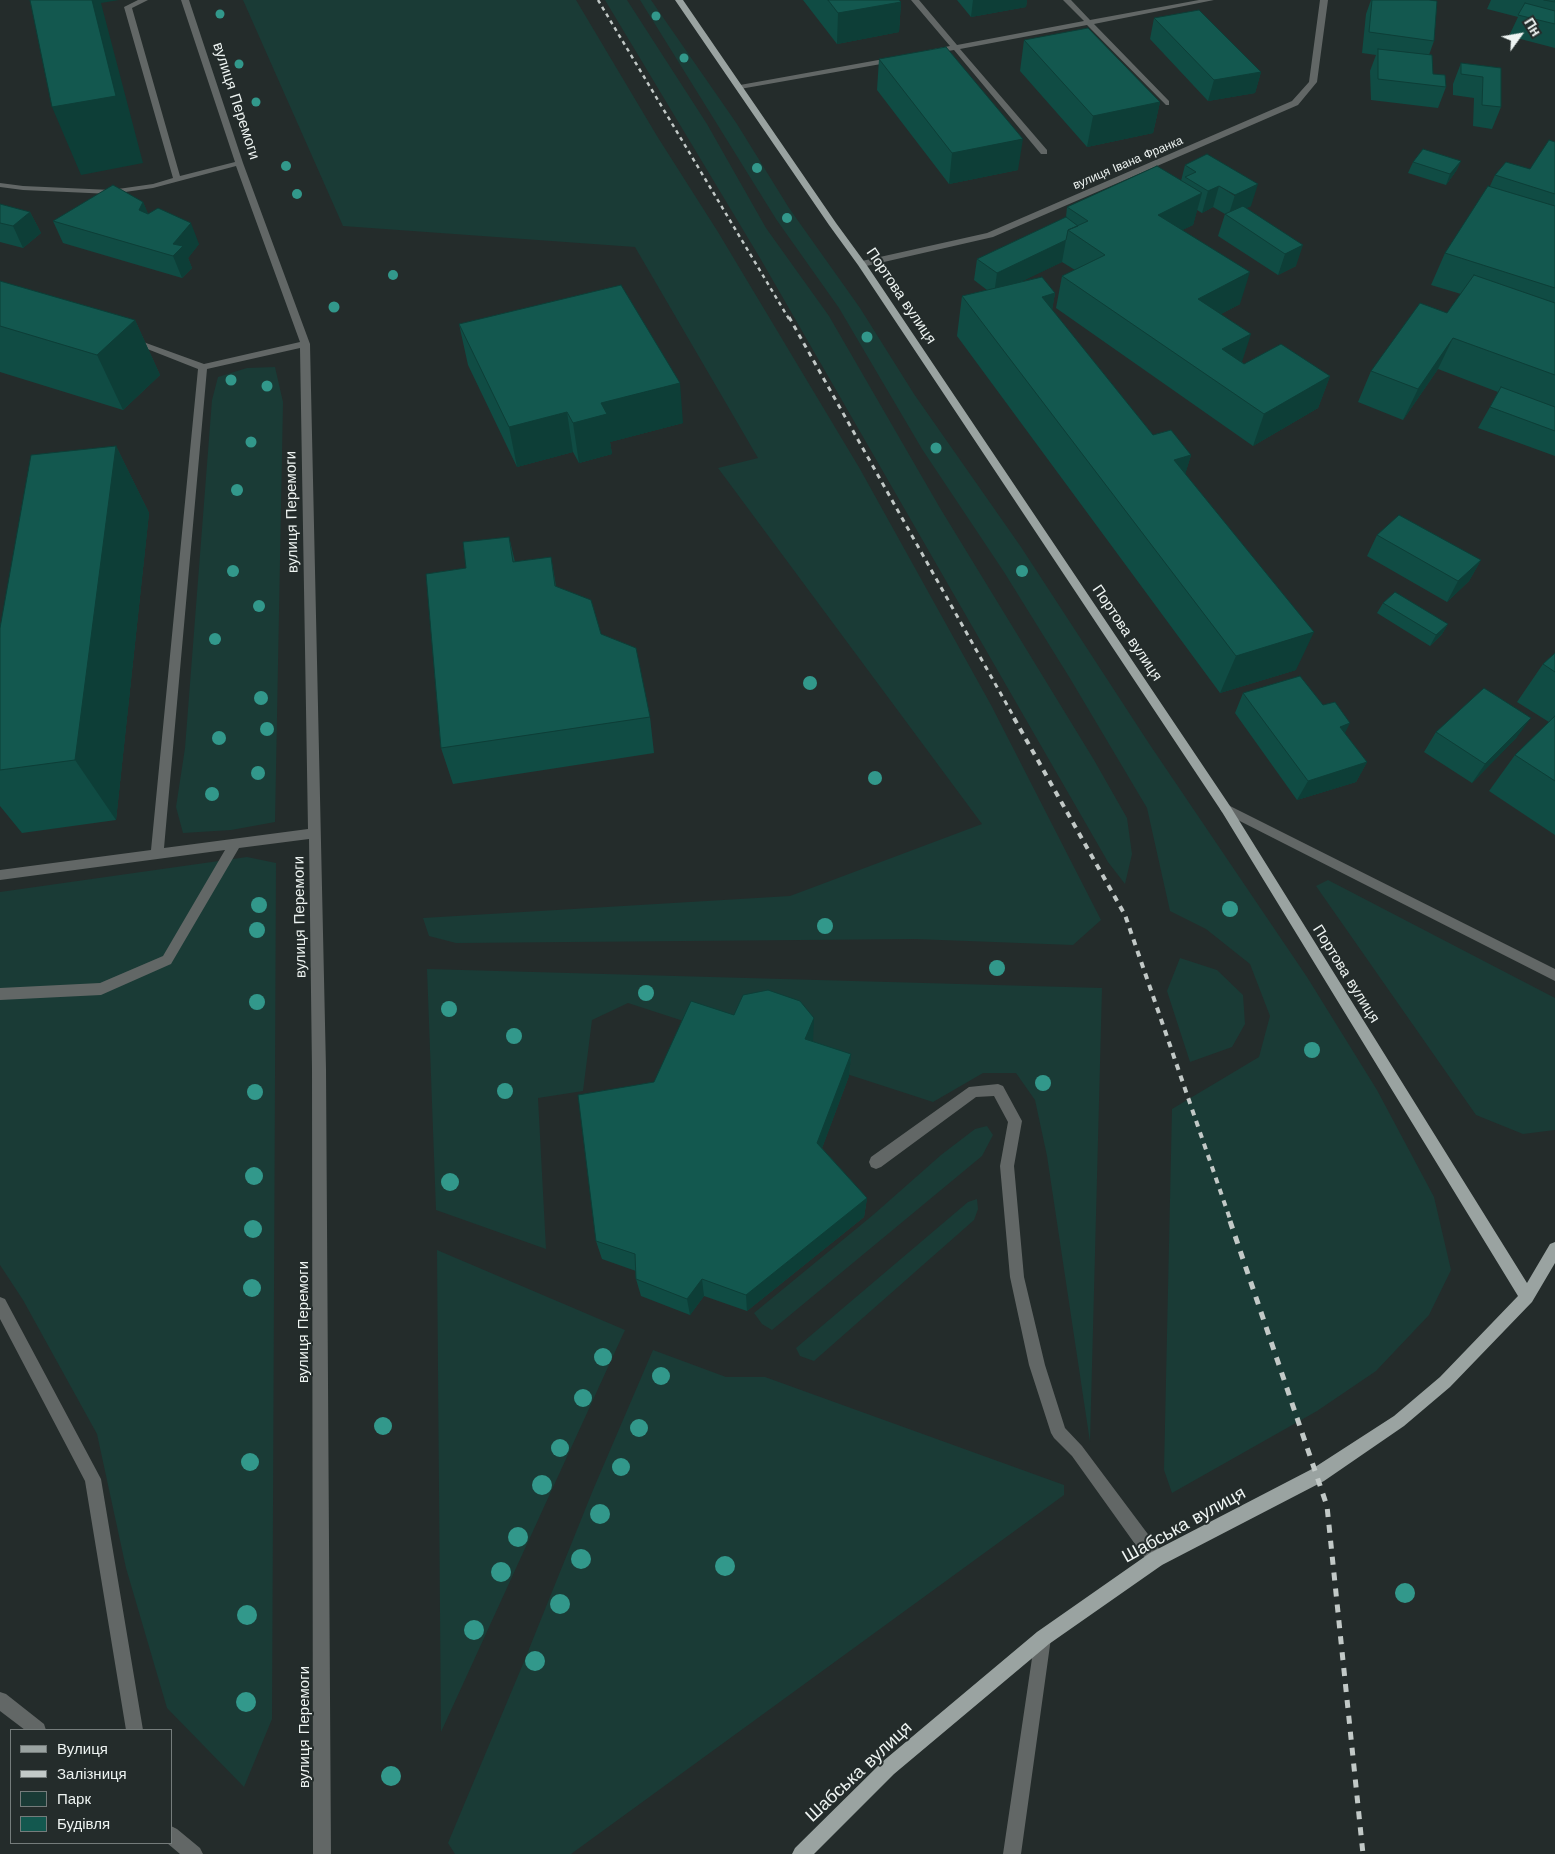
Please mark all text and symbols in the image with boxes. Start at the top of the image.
north arrow [1495,10,1545,60]
text: Пн [1521,15,1544,39]
street label: вулиця Перемоги [209,40,263,162]
street label: вулиця Івана Франка [1071,133,1185,193]
street label: Портова вулиця [862,245,940,347]
street label: вулиця Перемоги [282,451,302,573]
street label: Портова вулиця [1088,582,1166,684]
street label: вулиця Перемоги [290,856,310,978]
street label: Портова вулиця [1309,922,1383,1026]
street label: вулиця Перемоги [295,1261,313,1383]
street label: Шабська вулиця [1119,1482,1249,1568]
street label: вулиця Перемоги [296,1666,314,1788]
street label: Шабська вулиця [801,1717,917,1827]
legend [10,1729,172,1844]
text: Вулиця [57,1740,108,1758]
text: Залізниця [57,1765,127,1783]
text: Парк [57,1790,91,1808]
text: Будівля [57,1815,110,1833]

